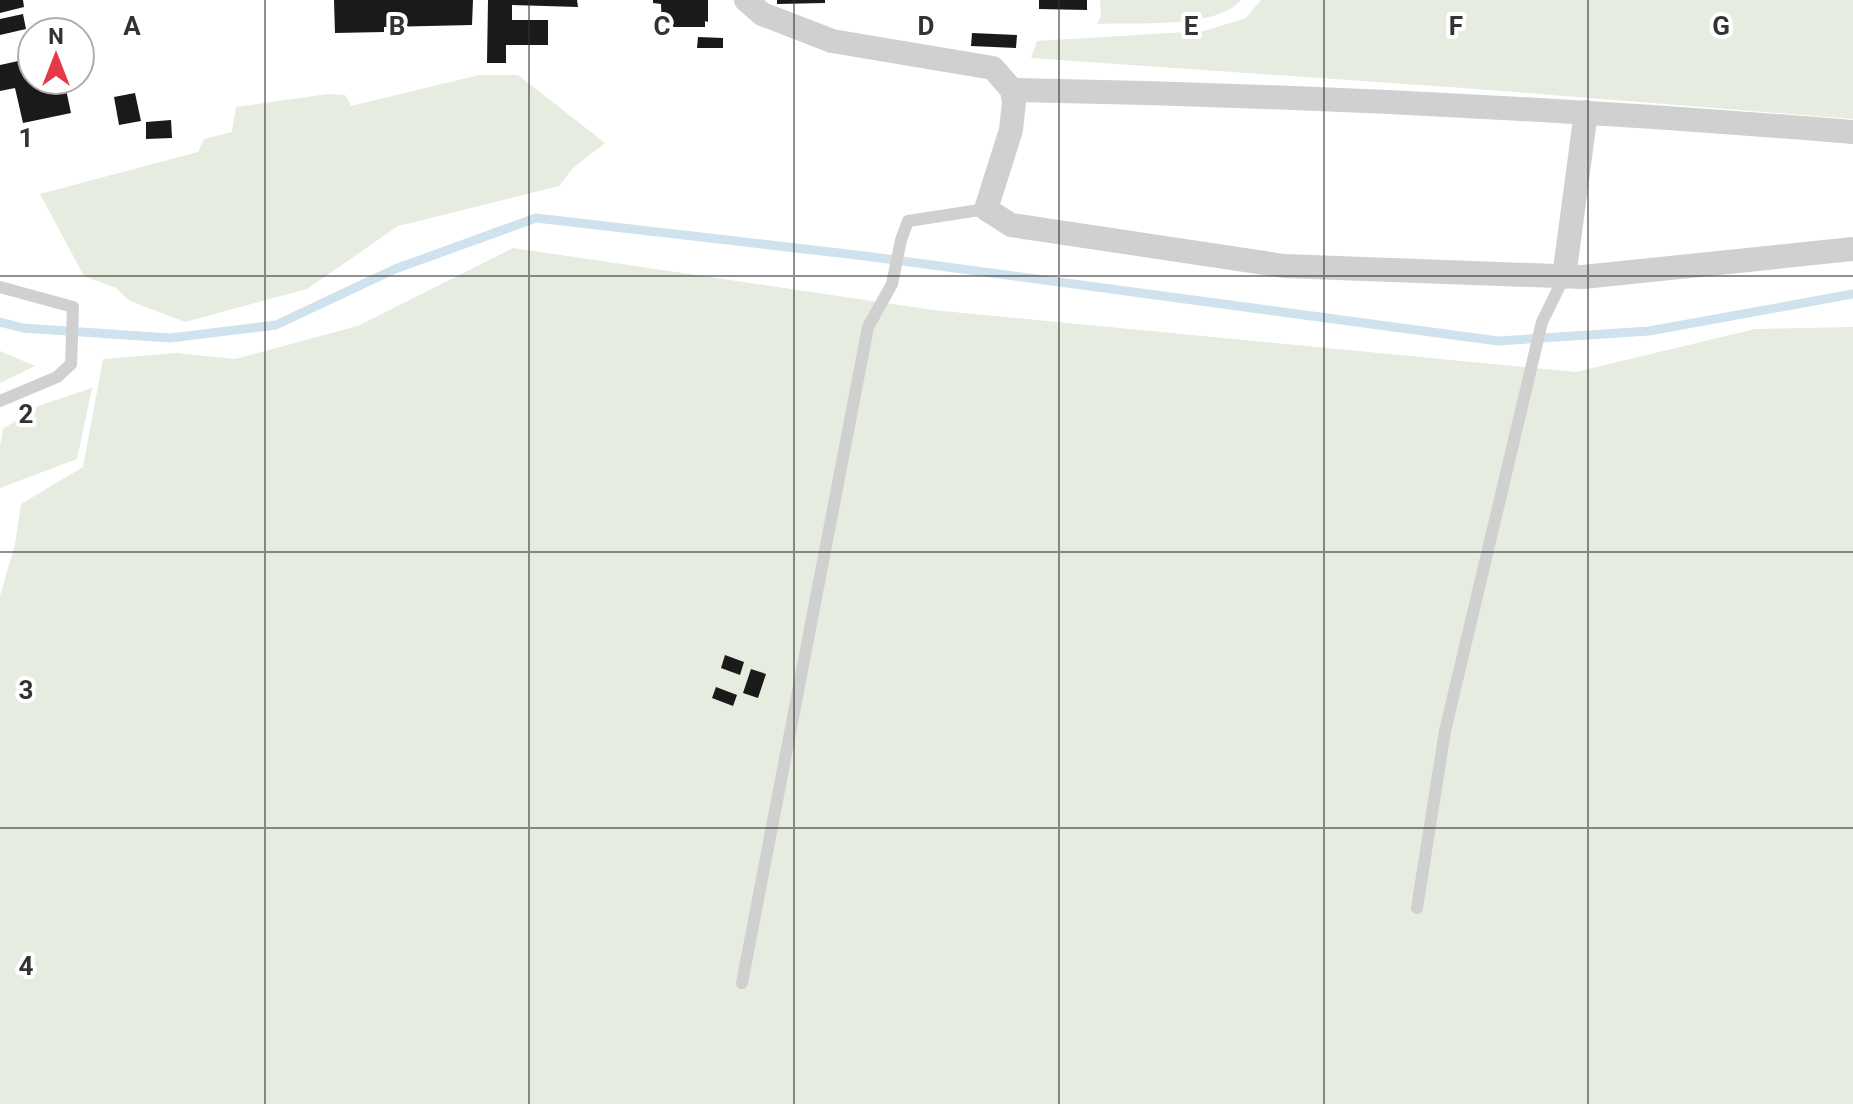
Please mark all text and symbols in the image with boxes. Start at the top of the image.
text: A [123,11,141,41]
text: B [389,11,405,41]
text: C [653,11,671,41]
text: D [918,11,934,41]
text: E [1184,11,1199,41]
text: F [1449,11,1463,41]
text: G [1712,11,1730,41]
north arrow [16,16,96,96]
text: N [48,24,64,49]
text: 1 [19,123,33,153]
text: 2 [19,399,33,429]
text: 3 [19,675,33,705]
text: 4 [19,951,34,981]

